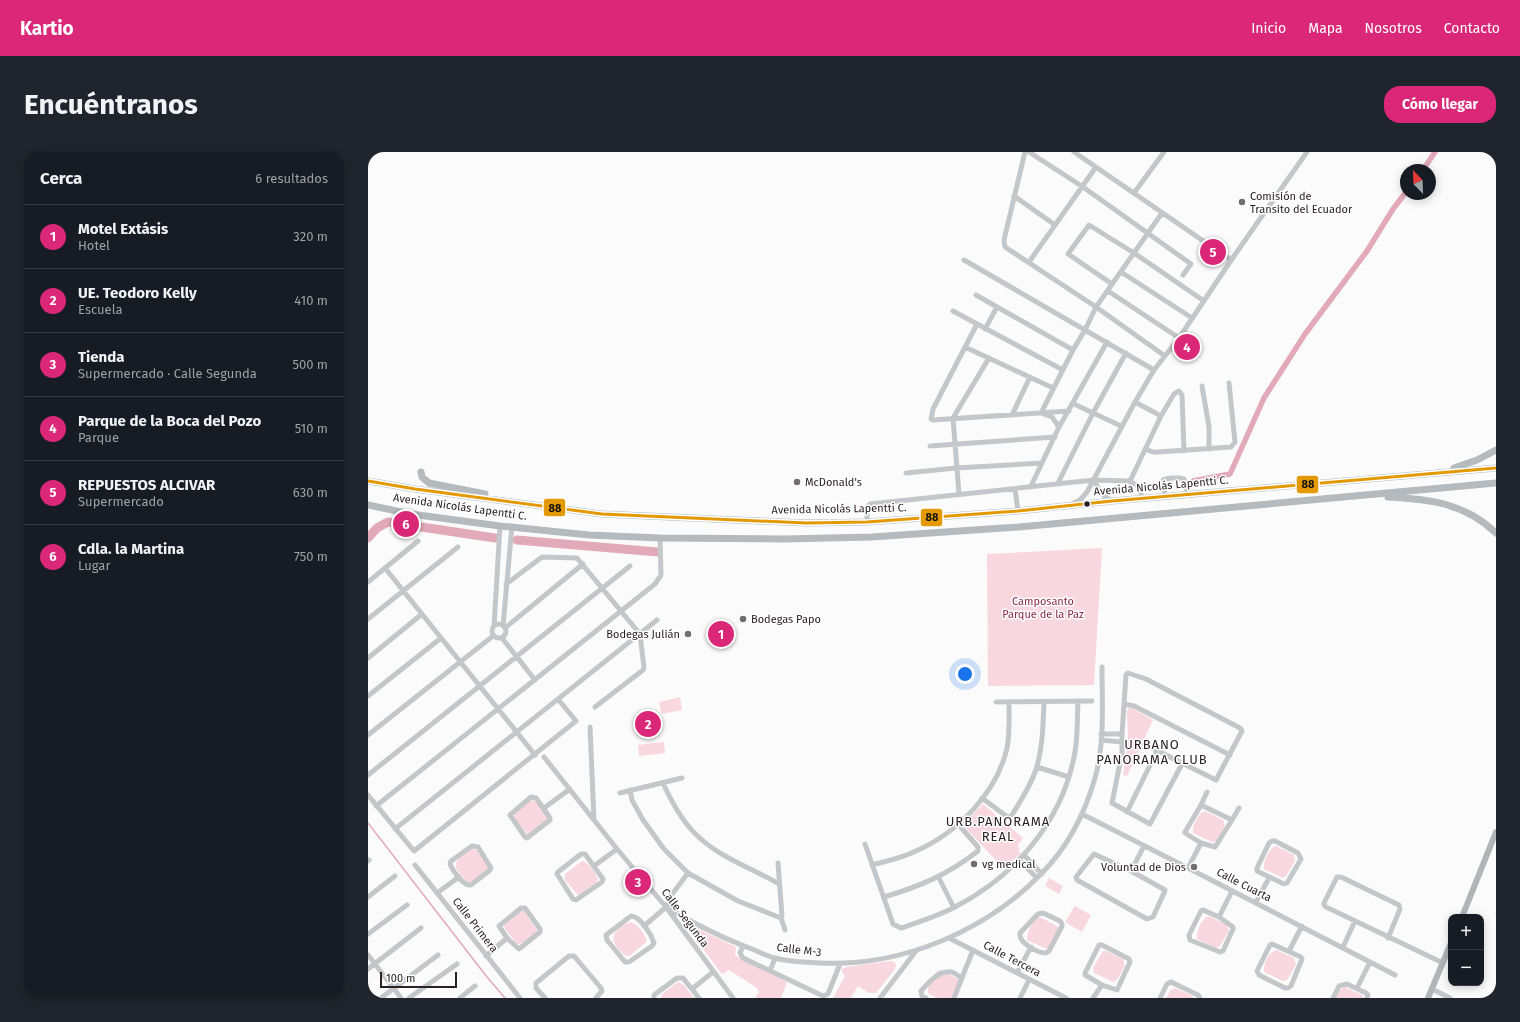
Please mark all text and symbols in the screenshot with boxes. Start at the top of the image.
text: Kartio [20,17,74,40]
text: Inicio [1251,20,1286,37]
text: Mapa [1308,20,1343,37]
text: Nosotros [1365,20,1422,37]
text: Contacto [1444,20,1500,37]
button: Cómo llegar [1384,86,1496,123]
text: Encuéntranos [24,88,198,121]
north arrow [1400,164,1436,200]
text: Cerca [40,168,82,189]
text: 6 resultados [255,171,328,186]
place label: Comisión de Transito del Ecuador [1250,190,1353,216]
marker: Comisión de Transito del Ecuador [1237,197,1247,207]
text: Motel Extásis [78,220,168,238]
text: 1 [50,229,56,244]
text: 320 m [293,229,328,244]
pin: 5 [1200,237,1226,267]
text: Hotel [78,238,110,253]
text: UE. Teodoro Kelly [78,284,197,302]
text: 2 [50,293,56,308]
text: 410 m [294,293,328,308]
text: Escuela [78,302,123,317]
pin: 4 [1174,332,1200,362]
text: Tienda [78,348,125,366]
text: 3 [50,357,56,372]
text: 500 m [292,357,328,372]
text: Supermercado · Calle Segunda [78,366,257,381]
text: Parque de la Boca del Pozo [78,412,261,430]
text: 4 [49,421,57,436]
text: 510 m [295,421,328,436]
text: Parque [78,430,119,445]
street label: Avenida Nicolás Lapentti C. [1093,474,1229,498]
line badge: 88 [1296,475,1319,494]
text: REPUESTOS ALCIVAR [78,476,215,494]
place label: McDonald's [805,476,862,489]
marker: McDonald's [792,477,802,487]
text: 88 [1302,478,1315,491]
text: 5 [50,485,56,500]
text: 630 m [293,485,328,500]
street label: Avenida Nicolás Lapentti C. [392,491,528,523]
text: Supermercado [78,494,164,509]
line badge: 88 [543,498,566,517]
unlabelled marker [1082,499,1092,509]
street label: Avenida Nicolás Lapentti C. [771,501,907,517]
text: 88 [549,502,562,515]
line badge: 88 [920,508,943,527]
pin: 6 [393,509,419,539]
text: 88 [926,511,939,524]
text: Cdla. la Martina [78,540,184,558]
text: 6 [49,549,57,564]
text: 750 m [294,549,328,564]
text: Lugar [78,558,110,573]
park label: Camposanto Parque de la Paz [1002,595,1084,621]
place label: Bodegas Papo [751,613,821,626]
marker: Bodegas Papo [738,614,748,624]
pin: 1 [708,619,734,649]
place label: Bodegas Julián [606,628,680,641]
marker: Bodegas Julián [683,629,693,639]
your location [955,664,975,684]
pin: 2 [635,709,661,739]
district label: URBANO PANORAMA CLUB [1096,737,1208,767]
district label: URB.PANORAMA REAL [946,814,1050,844]
place label: vg medical [982,858,1035,871]
marker: vg medical [969,859,979,869]
place label: Voluntad de Dios [1101,861,1186,874]
marker: Voluntad de Dios [1189,862,1199,872]
street label: Calle Cuarta [1214,866,1274,904]
pin: 3 [625,867,651,897]
street label: Calle Segunda [659,886,711,950]
street label: Calle Primera [450,895,500,955]
map controls [1448,914,1484,986]
button: + [1448,914,1484,950]
street label: Calle Tercera [981,938,1043,980]
street label: Calle M-3 [776,941,822,959]
button: − [1448,950,1484,986]
scale bar [380,970,457,989]
text: 100 m [386,972,415,985]

